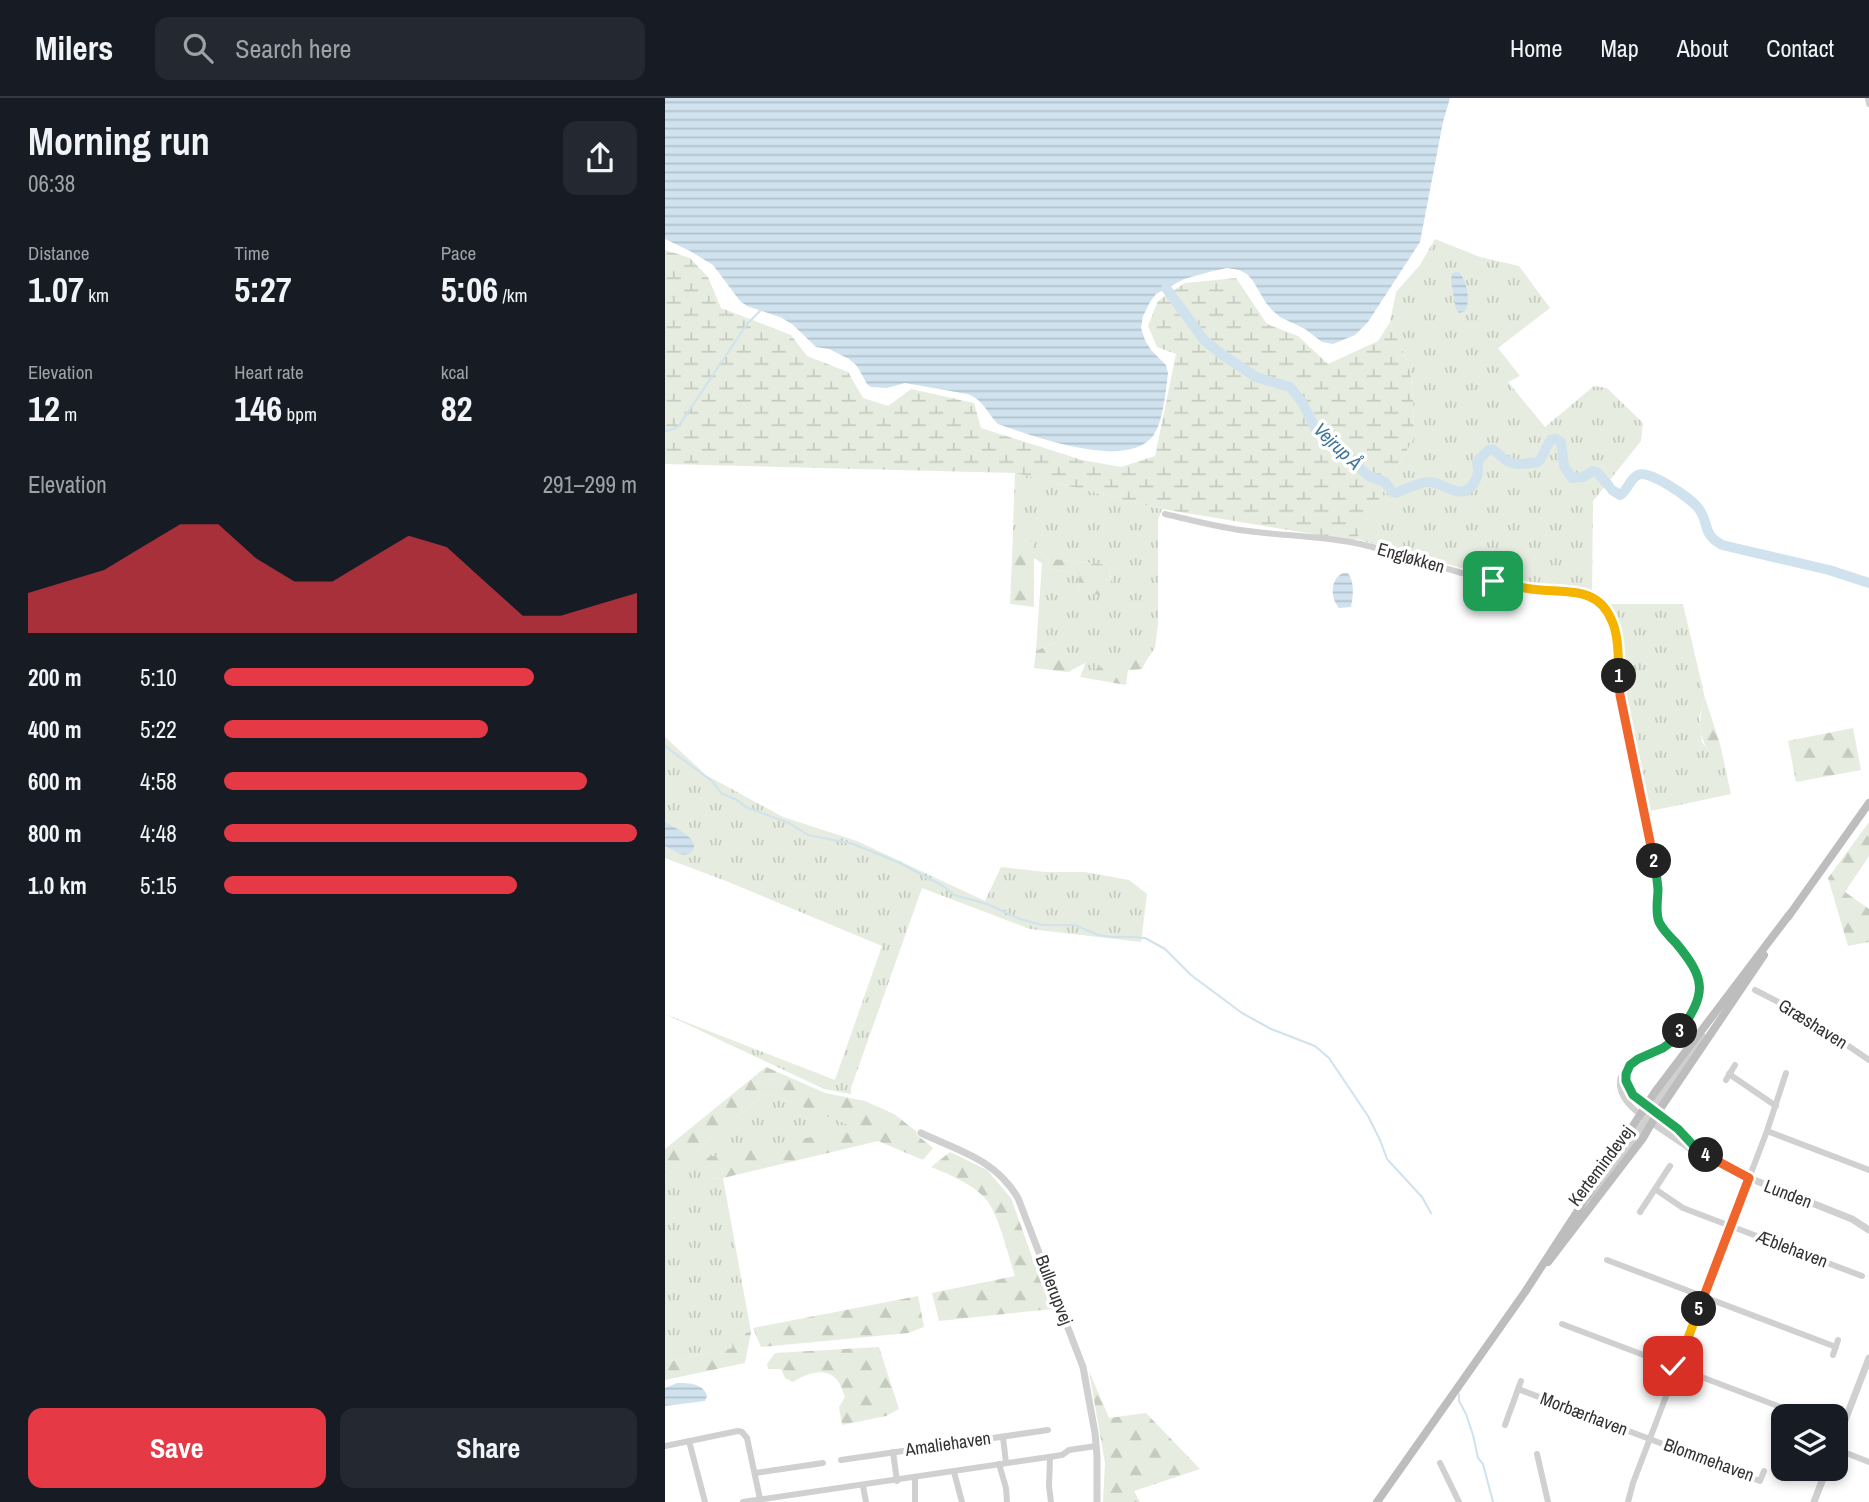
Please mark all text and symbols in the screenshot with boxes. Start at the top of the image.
search box [155,17,645,80]
text: Milers [35,26,113,70]
icon: search [179,29,217,67]
text: Search here [235,31,351,66]
text: Home [1510,32,1562,64]
text: Map [1600,32,1639,64]
text: About [1677,32,1728,64]
text: Contact [1766,32,1834,64]
text: Morning run [28,116,210,167]
button: share [563,121,637,195]
text: 06:38 [28,168,75,199]
text: Distance [28,240,89,266]
text: Time [234,240,269,266]
text: Pace [441,240,476,266]
text: 1.07 [28,266,84,313]
text: 5:27 [234,266,292,313]
text: 5:06 [441,266,498,313]
text: km [84,282,109,308]
text: /km [498,282,528,308]
text: Elevation [28,359,93,385]
text: Heart rate [234,359,304,385]
text: kcal [441,359,468,385]
text: 12 [28,385,60,432]
text: 146 [234,385,282,432]
text: 82 [441,385,473,432]
text: m [60,401,77,427]
text: bpm [282,401,317,427]
water label: Vejrup Å [1308,417,1368,475]
text: Elevation [28,469,107,500]
text: 291–299 m [543,469,637,500]
street label: Engløkken [1375,536,1448,579]
pin [1463,551,1523,611]
icon: arrive [1474,562,1512,600]
pin: 1 [1601,658,1637,694]
text: 200 m [28,662,81,693]
text: 5:10 [140,662,177,693]
text: 1 [1614,662,1623,688]
text: 400 m [28,714,81,745]
text: 5:22 [140,714,177,745]
text: 600 m [28,766,81,797]
text: 4:58 [140,766,177,797]
text: 800 m [28,818,81,849]
text: 4:48 [140,818,177,849]
pin: 2 [1637,844,1671,878]
text: 2 [1649,847,1658,873]
text: 1.0 km [28,870,87,901]
text: 5:15 [140,870,177,901]
street label: Græshaven [1774,993,1853,1055]
pin: 3 [1663,1014,1697,1048]
text: 3 [1675,1017,1684,1043]
street label: Kertemindevej [1562,1120,1639,1211]
pin: 4 [1689,1138,1723,1172]
text: 4 [1701,1141,1710,1167]
street label: Lunden [1761,1173,1816,1214]
street label: Æblehaven [1752,1223,1832,1274]
street label: Bullerupvej [1030,1251,1079,1328]
pin: 5 [1681,1292,1717,1326]
text: 5 [1694,1295,1703,1321]
pin [1643,1336,1703,1396]
icon: check [1654,1347,1692,1385]
street label: Morbærhaven [1537,1385,1632,1442]
map controls [1771,1404,1848,1481]
button: layers [1771,1404,1848,1481]
button: Save [28,1408,326,1488]
button: Share [340,1408,637,1488]
street label: Amaliehaven [903,1425,992,1462]
street label: Blommehaven [1661,1432,1758,1487]

